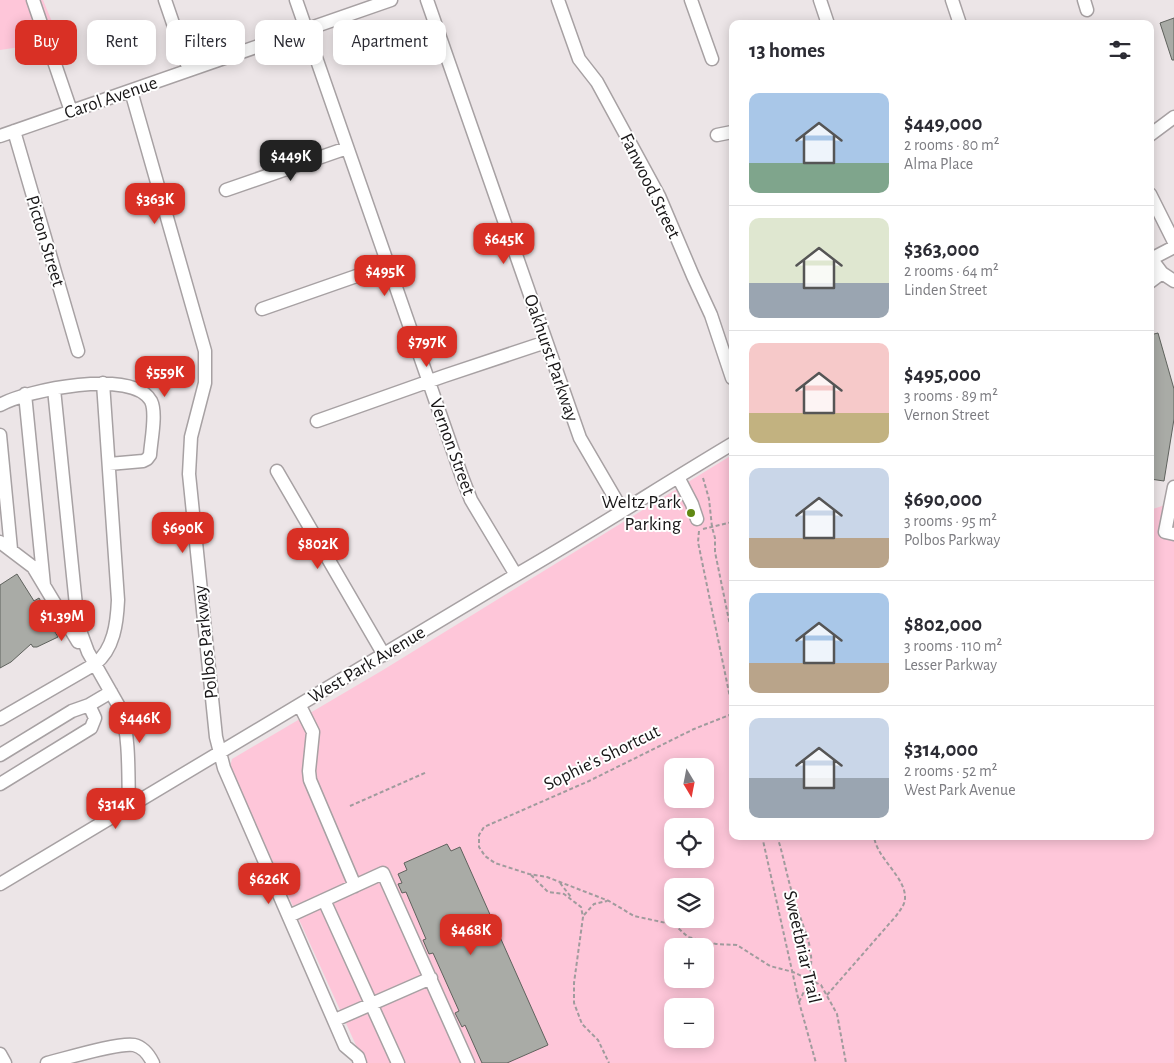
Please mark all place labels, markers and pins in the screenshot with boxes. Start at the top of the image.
pin: $449K [256,140,326,182]
pin: $363K [120,182,190,225]
pin: $645K [469,222,539,265]
pin: $495K [350,254,420,297]
pin: $797K [392,326,462,368]
pin: $559K [130,356,200,398]
place label: Weltz Park Parking [602,493,682,534]
marker: Weltz Park Parking [685,507,697,519]
pin: $690K [148,512,218,554]
pin: $802K [283,528,353,570]
pin: $1.39M [21,600,103,642]
pin: $446K [105,702,175,744]
pin: $314K [81,788,151,830]
pin: $626K [234,862,304,905]
pin: $468K [436,914,506,956]

